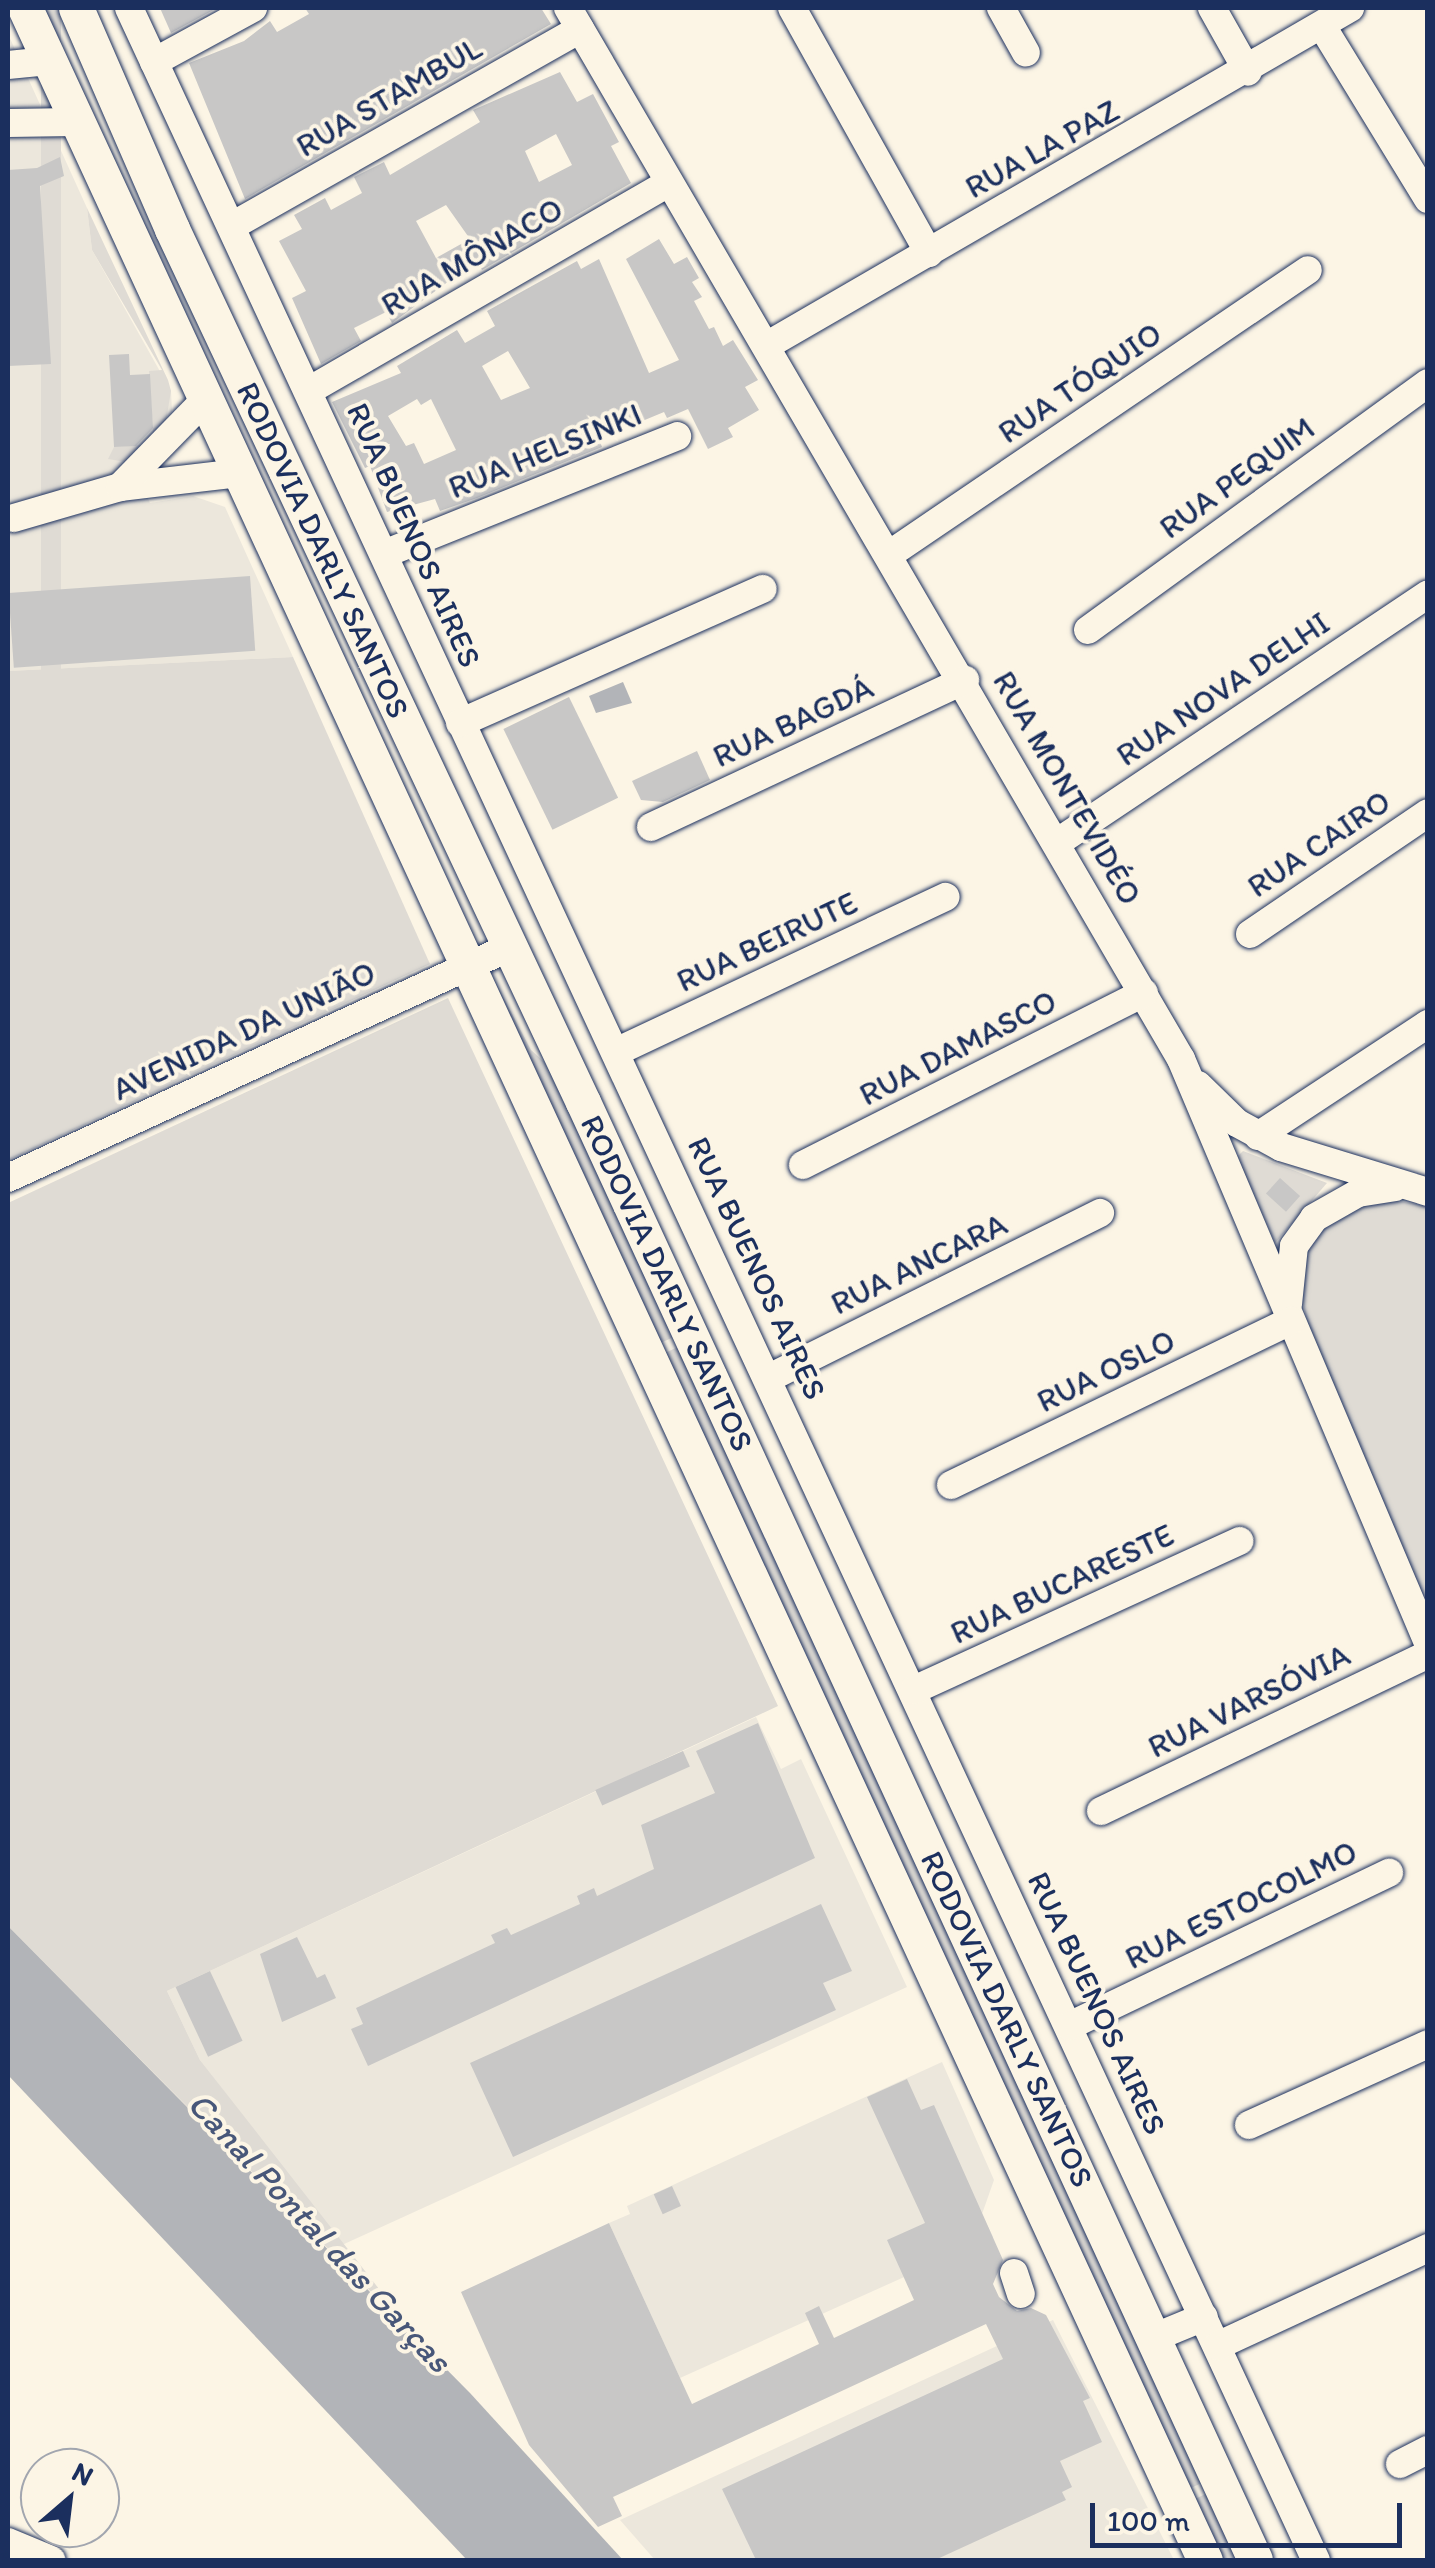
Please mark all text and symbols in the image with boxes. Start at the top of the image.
street label: RUA STAMBUL [289,28,489,166]
street label: RUA LA PAZ [959,91,1125,207]
street label: RUA MÔNACO [375,190,569,324]
street label: RUA TÓQUIO [993,315,1167,451]
street label: RODOVIA DARLY SANTOS [228,376,418,724]
street label: RUA HELSINKI [443,395,647,507]
street label: RUA BUENOS AIRES [339,398,489,672]
street label: RUA PEQUIM [1151,408,1323,548]
street label: RUA NOVA DELHI [1111,605,1335,773]
street label: RUA MONTEVIDÉO [984,663,1150,913]
street label: RUA BAGDÁ [706,668,880,776]
street label: RUA CAIRO [1242,783,1396,905]
street label: RUA BEIRUTE [672,884,862,1000]
street label: AVENIDA DA UNIÃO [108,954,380,1108]
street label: RUA DAMASCO [852,982,1064,1114]
street label: RODOVIA DARLY SANTOS [572,1109,762,1457]
street label: RUA BUENOS AIRES [680,1132,834,1404]
street label: RUA ANCARA [825,1205,1013,1323]
street label: RUA OSLO [1031,1321,1181,1421]
street label: RUA BUCARESTE [944,1515,1180,1653]
street label: RUA VARSÓVIA [1144,1637,1354,1765]
street label: RUA ESTOCOLMO [1119,1832,1363,1978]
street label: RODOVIA DARLY SANTOS [912,1845,1102,2193]
street label: RUA BUENOS AIRES [1020,1867,1174,2139]
water label: Canal Pontal das Garças [180,2084,460,2380]
north arrow [20,2448,120,2548]
text: N [67,2454,99,2493]
scale bar [1095,2483,1408,2545]
text: 100 m [1107,2502,1190,2539]

